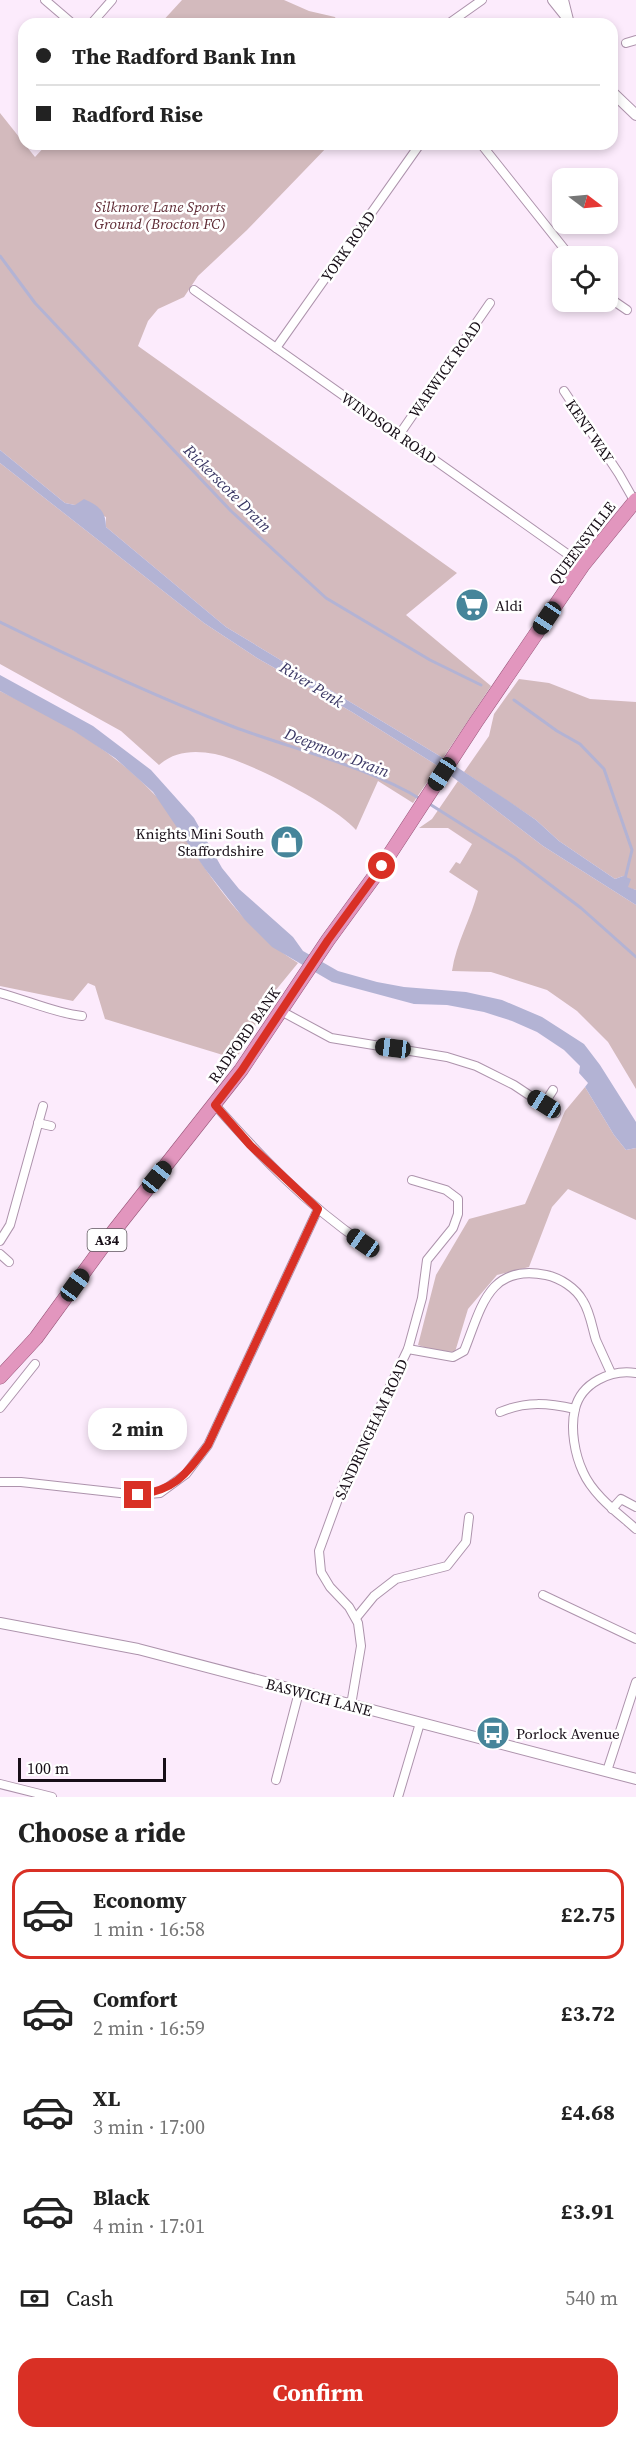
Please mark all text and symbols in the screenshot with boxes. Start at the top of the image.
text: The Radford Bank Inn [72,41,296,71]
text: Radford Rise [72,99,203,129]
north arrow [552,168,618,234]
map controls [552,168,618,312]
park label: Silkmore Lane Sports Ground (Brocton FC) [94,196,226,234]
street label: YORK ROAD [316,206,380,286]
button: locate [552,246,618,312]
street label: WARWICK ROAD [404,316,486,422]
street label: WINDSOR ROAD [337,387,441,469]
street label: KENT WAY [561,395,619,467]
water label: Rickerscote Drain [179,439,277,537]
street label: QUEENSVILLE [544,497,620,589]
supermarket icon: Aldi [454,587,490,623]
place label: Aldi [495,595,522,616]
car [529,598,565,638]
water label: River Penk [275,655,348,712]
water label: Deepmoor Drain [281,722,392,782]
car [425,754,459,794]
place label: Knights Mini South Staffordshire [136,823,264,861]
shop icon: Knights Mini South Staffordshire [269,824,305,860]
route start [368,852,395,879]
street label: RADFORD BANK [203,983,285,1087]
car [374,1037,412,1059]
car [524,1087,564,1121]
car [139,1157,175,1197]
car [343,1225,383,1261]
road number: A34 [88,1229,126,1251]
car [57,1265,93,1305]
street label: SANDRINGHAM ROAD [329,1355,413,1503]
callout: 2 min [88,1408,188,1450]
text: 2 min [112,1415,163,1443]
route end [124,1481,151,1508]
street label: BASWICH LANE [264,1673,374,1721]
bus stop icon: Porlock Avenue [475,1715,511,1751]
place label: Porlock Avenue [516,1723,620,1744]
scale bar [18,1755,166,1782]
text: 100 m [27,1757,69,1779]
text: Choose a ride [18,1814,186,1851]
text: Economy [93,1885,187,1915]
icon: car [21,1887,75,1941]
text: £2.75 [561,1899,615,1929]
text: 1 min · 16:58 [93,1915,205,1943]
text: Comfort [93,1984,177,2014]
icon: car [21,1986,75,2040]
text: £3.72 [561,1998,615,2028]
text: 2 min · 16:59 [93,2014,205,2042]
text: XL [93,2083,120,2113]
icon: car [21,2085,75,2139]
text: £4.68 [561,2097,615,2127]
text: 3 min · 17:00 [93,2113,205,2141]
text: Black [93,2182,150,2212]
icon: car [21,2184,75,2238]
text: £3.91 [561,2196,615,2226]
text: 4 min · 17:01 [93,2212,205,2240]
icon: cash [18,2282,51,2315]
text: Cash [66,2283,114,2313]
text: 540 m [565,2284,618,2312]
button: Confirm [18,2358,618,2427]

